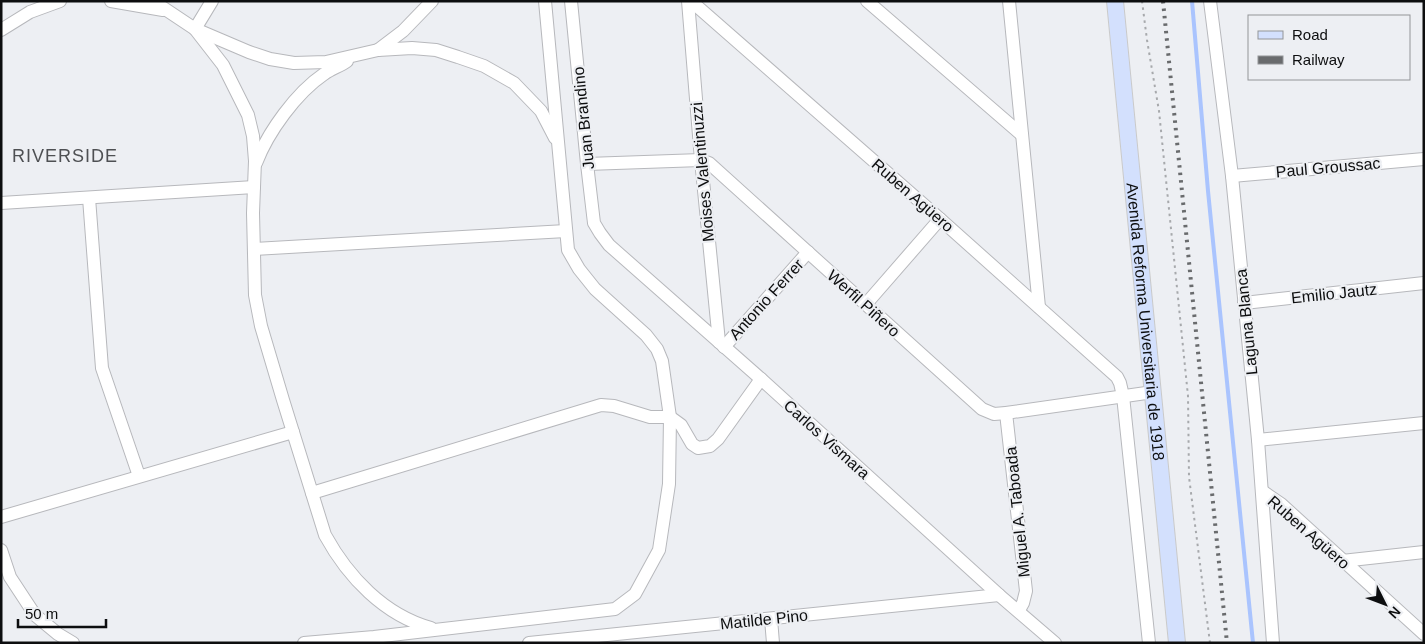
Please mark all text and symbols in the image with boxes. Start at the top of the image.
legend [1248,15,1410,80]
text: Road [1292,26,1328,43]
text: Railway [1292,51,1345,68]
street label: Juan Brandino [570,66,597,170]
street label: Moises Valentinuzzi [688,101,717,243]
district label: RIVERSIDE [12,146,118,166]
street label: Paul Groussac [1275,154,1381,181]
street label: Ruben Agüero [868,155,957,235]
street label: Avenida Reforma Universitaria de 1918 [1124,182,1167,461]
street label: Antonio Ferrer [726,255,807,343]
street label: Werfil Piñero [824,267,903,340]
street label: Laguna Blanca [1232,268,1261,376]
street label: Emilio Jautz [1290,281,1378,306]
street label: Carlos Vismara [780,397,873,482]
street label: Miguel A. Taboada [1002,446,1033,578]
street label: Ruben Agüero [1264,492,1353,572]
north arrow [1360,579,1410,629]
scale bar [18,596,105,628]
text: N [1385,604,1404,622]
text: 50 m [25,605,58,622]
street label: Matilde Pino [719,606,809,633]

